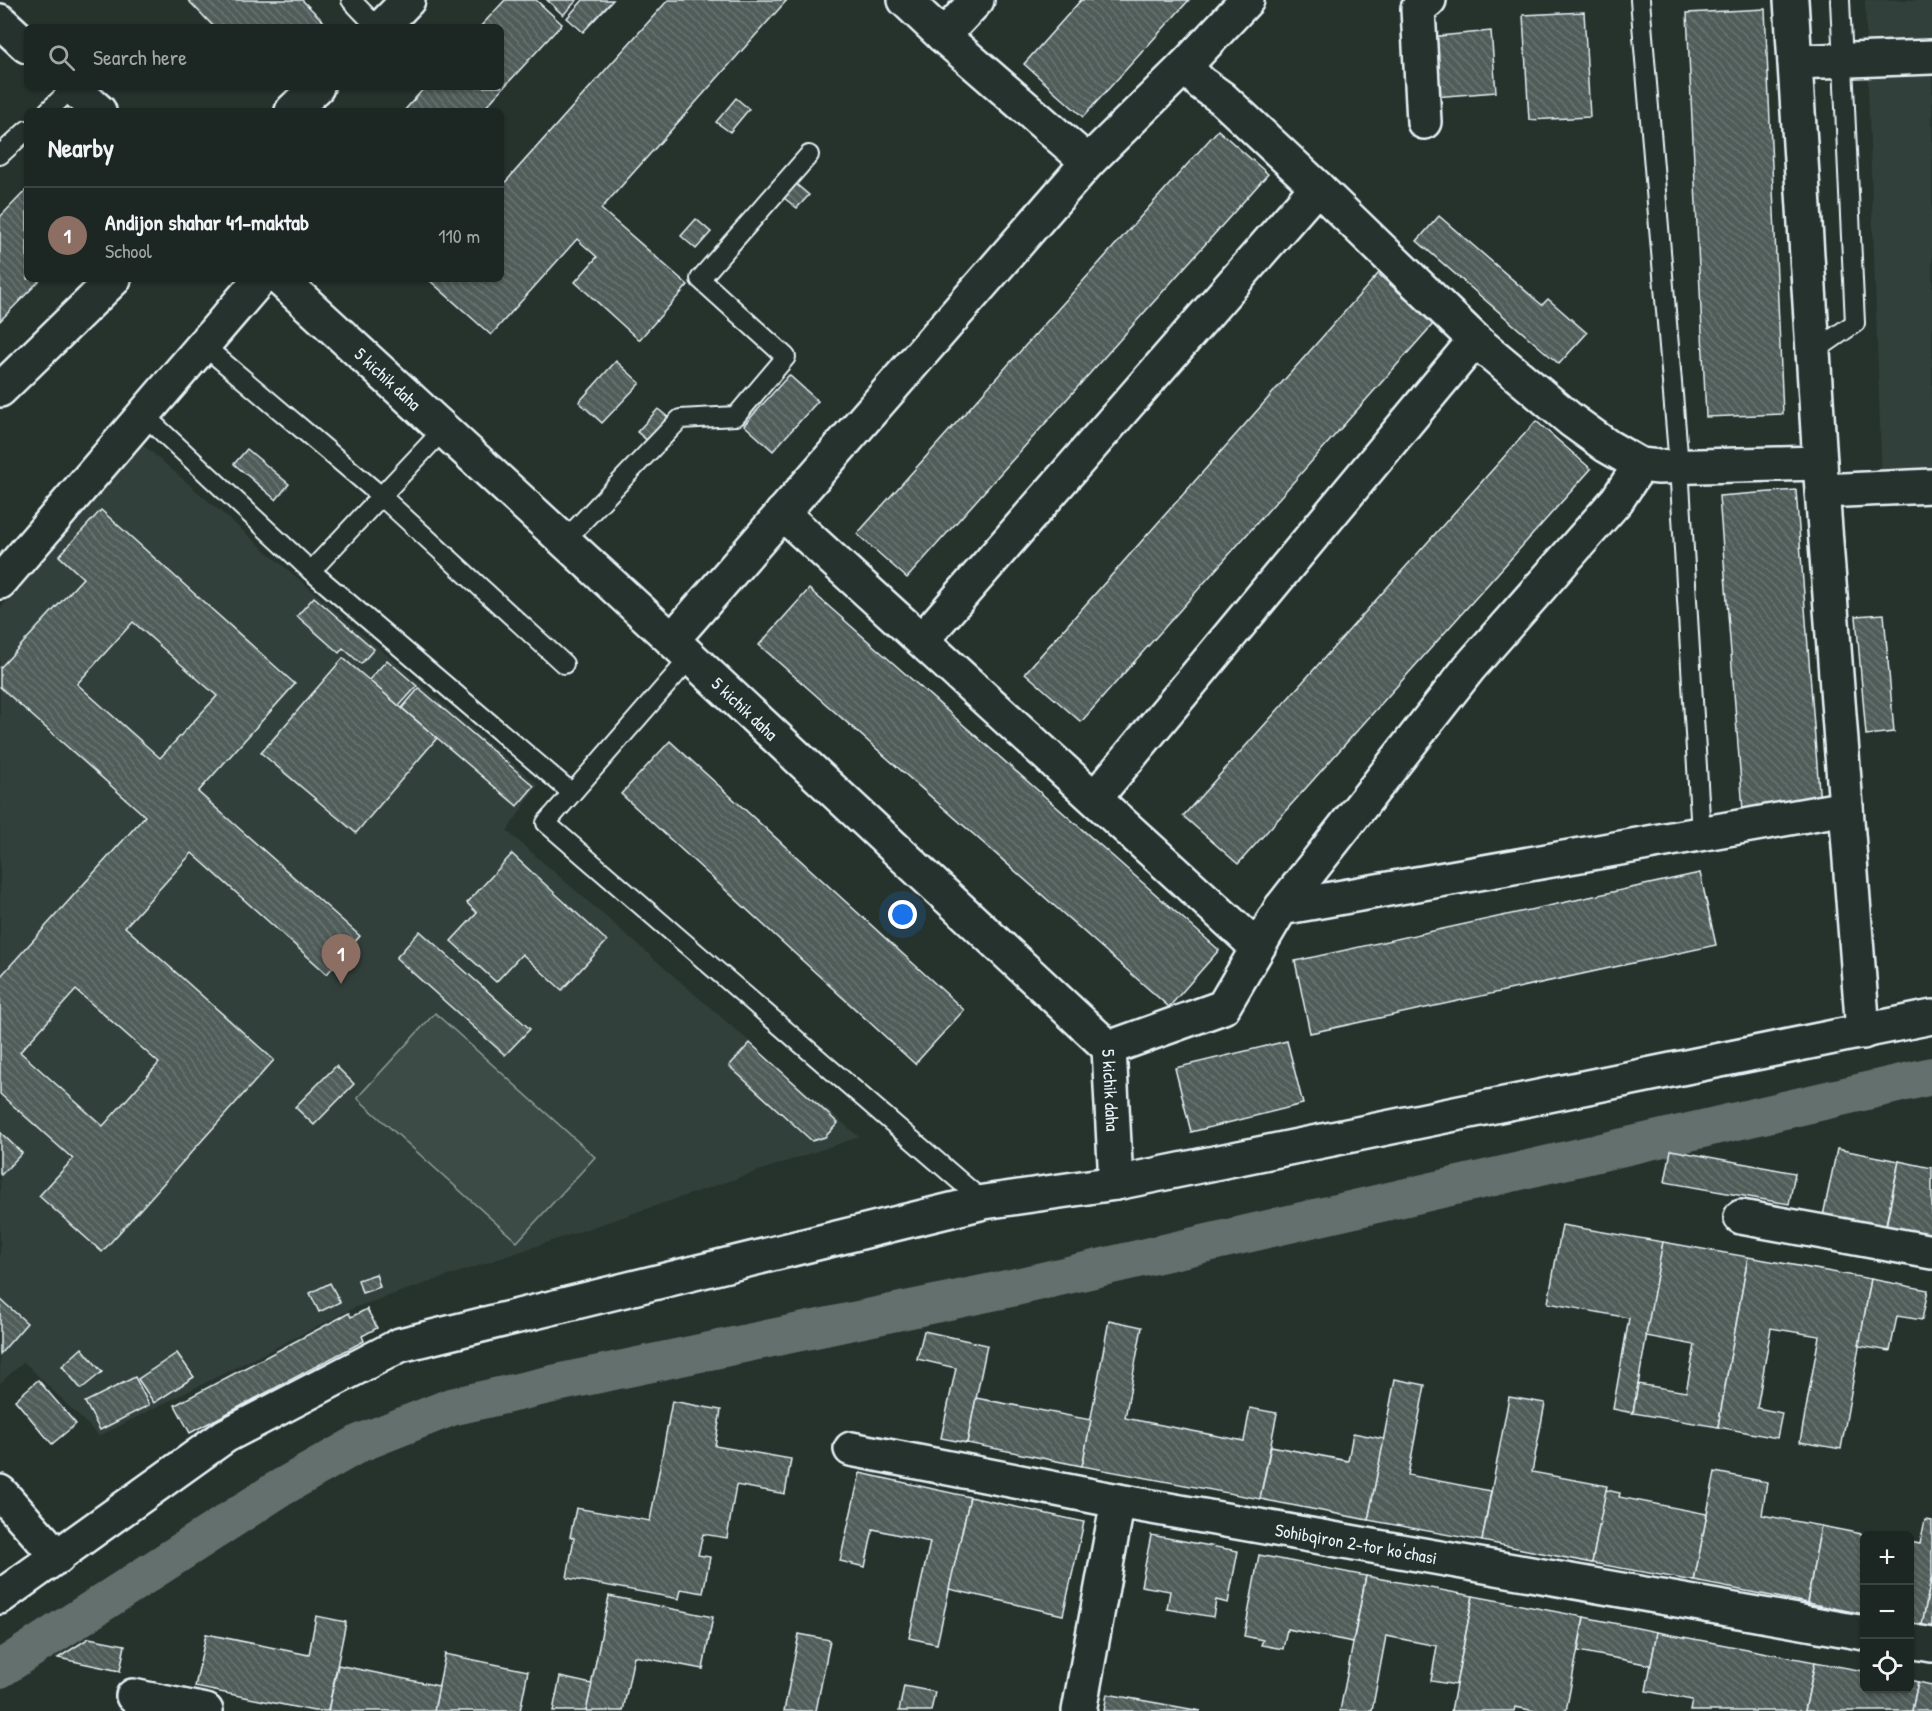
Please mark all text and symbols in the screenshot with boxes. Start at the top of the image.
search box [24,24,504,90]
icon: search [45,41,78,74]
text: Search here [93,42,187,72]
text: Nearby [48,130,114,165]
text: Andijon shahar 41-maktab [105,207,309,237]
text: 1 [64,222,71,249]
text: 110 m [438,222,480,249]
text: School [105,237,152,264]
street label: 5 kichik daha [349,342,427,416]
street label: 5 kichik daha [707,671,784,746]
your location [888,900,917,929]
pin: 1 [322,934,360,984]
street label: 5 kichik daha [1097,1048,1126,1132]
street label: Sohibqiron 2-tor ko'chasi [1273,1517,1439,1570]
map controls [1860,1531,1914,1693]
button: + [1860,1531,1914,1585]
button: − [1860,1585,1914,1639]
button: locate [1860,1639,1914,1693]

